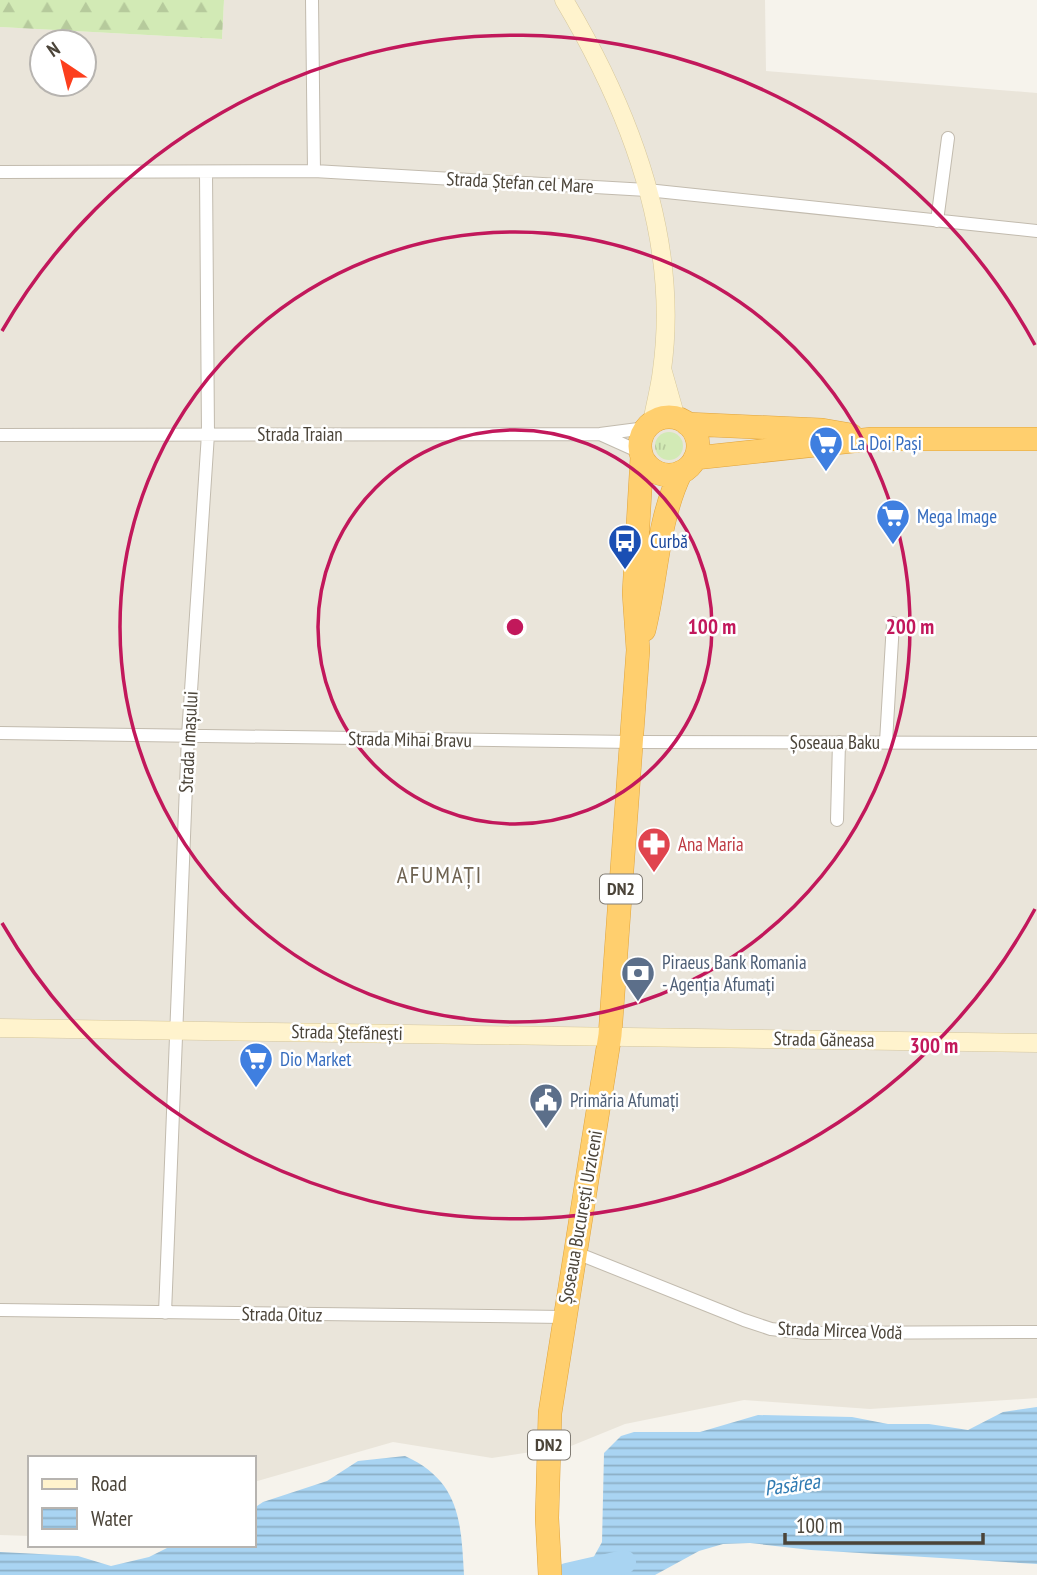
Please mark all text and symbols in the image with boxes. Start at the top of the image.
north arrow [28,28,98,98]
text: N [42,36,64,62]
street label: Strada Ștefan cel Mare [446,166,594,198]
street label: Strada Traian [257,422,343,446]
supermarket icon: La Doi Pași [807,424,845,473]
place label: La Doi Pași [850,431,922,455]
supermarket icon: Mega Image [874,497,912,546]
place label: Mega Image [917,504,997,528]
bus stop icon: Curbă [606,522,644,571]
place label: Curbă [650,529,688,553]
text: 100 m [688,613,736,640]
text: 200 m [886,613,934,640]
centre of rings [503,615,527,639]
street label: Strada Imașului [173,690,203,794]
street label: Strada Mihai Bravu [348,726,472,752]
street label: Șoseaua Baku [790,730,880,754]
pharmacy icon: Ana Maria [635,825,673,874]
place label: Ana Maria [678,832,744,856]
district label: AFUMAȚI [397,860,483,889]
road number: DN2 [600,874,642,904]
place label: Piraeus Bank Romania - Agenția Afumați [662,950,807,996]
bank icon: Piraeus Bank Romania - Agenția Afumați [619,954,657,1003]
street label: Strada Ștefănești [291,1019,403,1045]
street label: Strada Găneasa [773,1026,875,1052]
text: 300 m [910,1032,958,1059]
supermarket icon: Dio Market [237,1040,275,1089]
place label: Dio Market [280,1047,352,1071]
public building icon: Primăria Afumați [527,1081,565,1130]
place label: Primăria Afumați [570,1088,679,1112]
street label: Șoseaua București Urziceni [553,1128,607,1306]
street label: Strada Oituz [241,1301,323,1327]
street label: Strada Mircea Vodă [777,1316,903,1344]
road number: DN2 [528,1430,570,1460]
legend [28,1456,256,1547]
water label: Pasărea [763,1467,823,1502]
text: Road [91,1470,127,1497]
scale bar [785,1502,983,1546]
text: Water [91,1505,133,1532]
text: 100 m [796,1512,842,1539]

